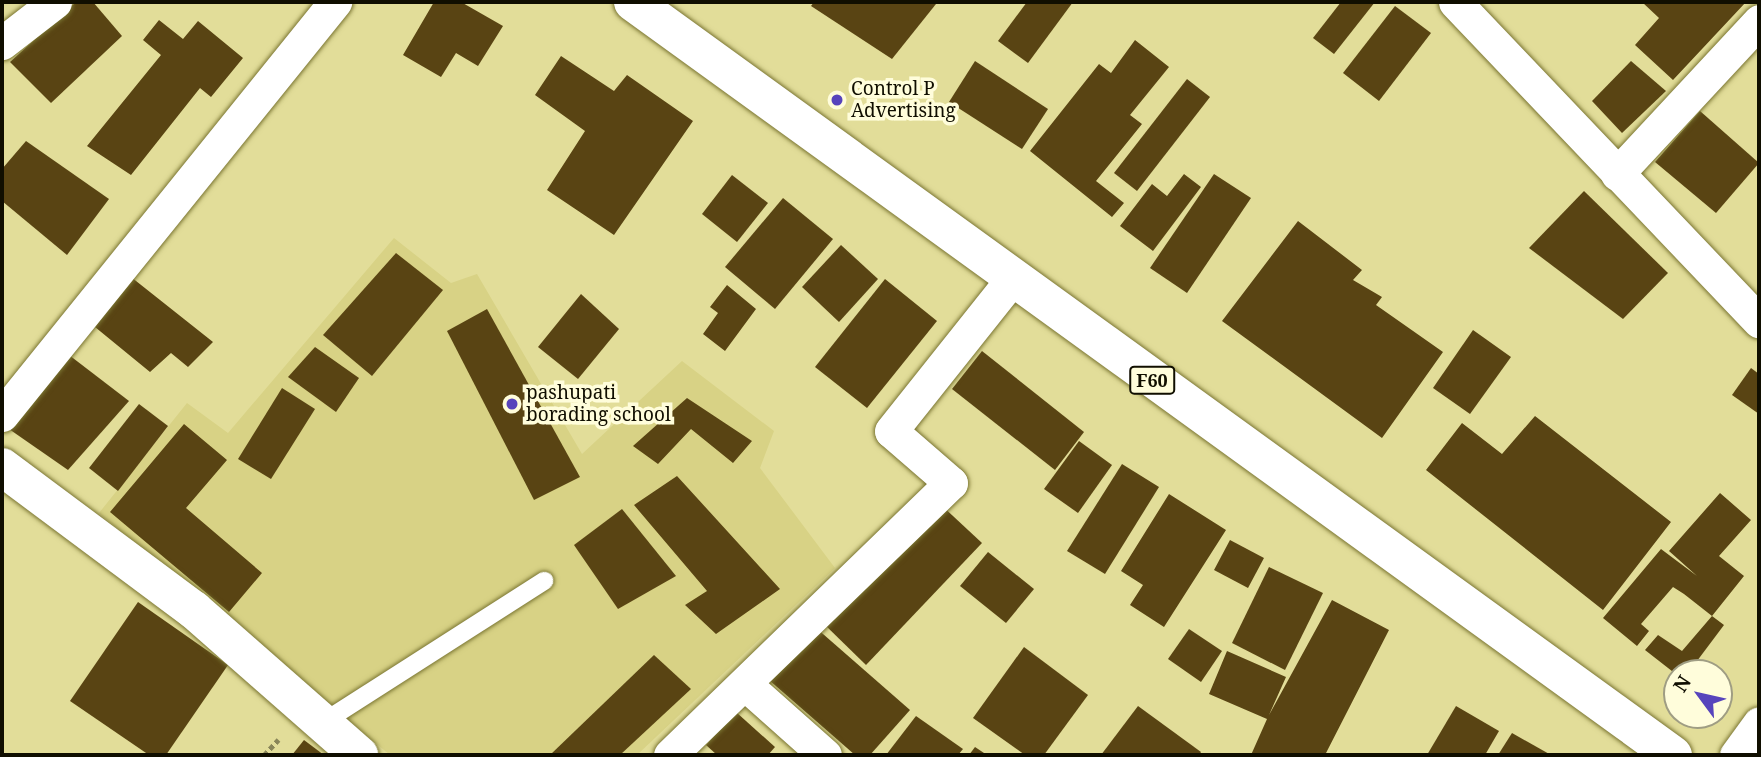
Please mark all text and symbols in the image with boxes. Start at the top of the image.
place label: Control P Advertising [851,78,956,122]
marker: Control P Advertising [829,92,845,108]
road number: F60 [1128,366,1176,394]
place label: pashupati borading school [526,382,671,426]
marker: pashupati borading school [504,396,520,412]
north arrow [1663,659,1733,729]
text: N [1667,670,1697,697]

